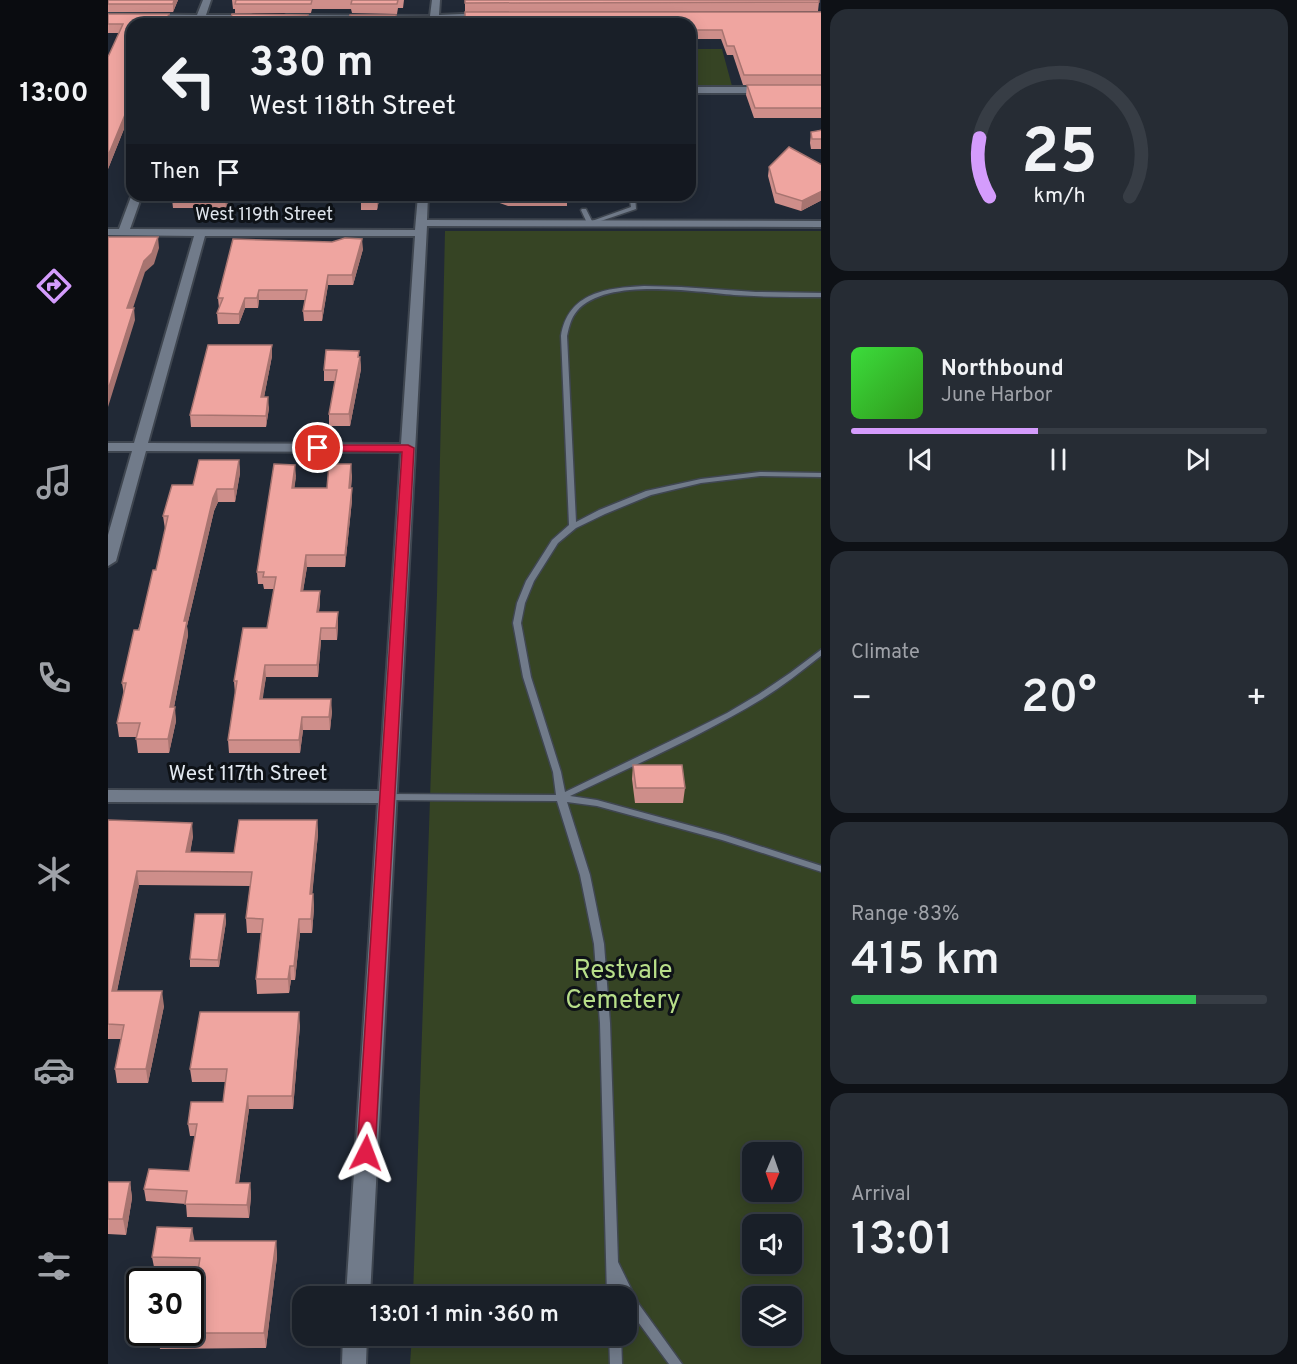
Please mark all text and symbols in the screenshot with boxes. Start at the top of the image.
text: 330 m [249,38,374,91]
icon: left [150,42,228,120]
text: 13:00 [19,77,89,111]
text: West 118th Street [249,90,456,124]
text: 25 [1021,116,1097,195]
icon: arrive [212,156,245,189]
text: Then [150,159,200,186]
text: km/h [1033,183,1085,210]
street label: West 119th Street [195,204,333,227]
icon: directions [33,265,75,307]
text: Northbound [941,356,1064,383]
text: June Harbor [941,383,1053,409]
pin [292,422,343,473]
icon: arrive [301,431,334,464]
icon: previous [904,443,937,476]
icon: pause [1042,443,1075,476]
icon: next [1181,443,1214,476]
icon: music [33,461,75,503]
text: Climate [851,640,920,666]
icon: phone [33,657,75,699]
text: 20° [1021,671,1097,728]
text: − [851,679,872,721]
text: + [1246,679,1267,721]
street label: West 117th Street [169,761,327,788]
icon: climate [33,853,75,895]
text: Range · 83% [851,902,959,928]
text: 415 km [851,933,1000,990]
park label: Restvale Cemetery [565,955,681,1018]
icon: car [33,1049,75,1091]
position arrow [334,1121,398,1185]
north arrow [742,1142,802,1202]
map controls [742,1142,802,1346]
text: Arrival [851,1182,911,1208]
text: 13:01 [851,1213,953,1270]
button: sound [742,1214,802,1274]
icon: filters [33,1245,75,1287]
speed limit sign: 30 [126,1268,204,1346]
button: layers [742,1286,802,1346]
text: 13:01 · 1 min · 360 m [370,1302,559,1329]

